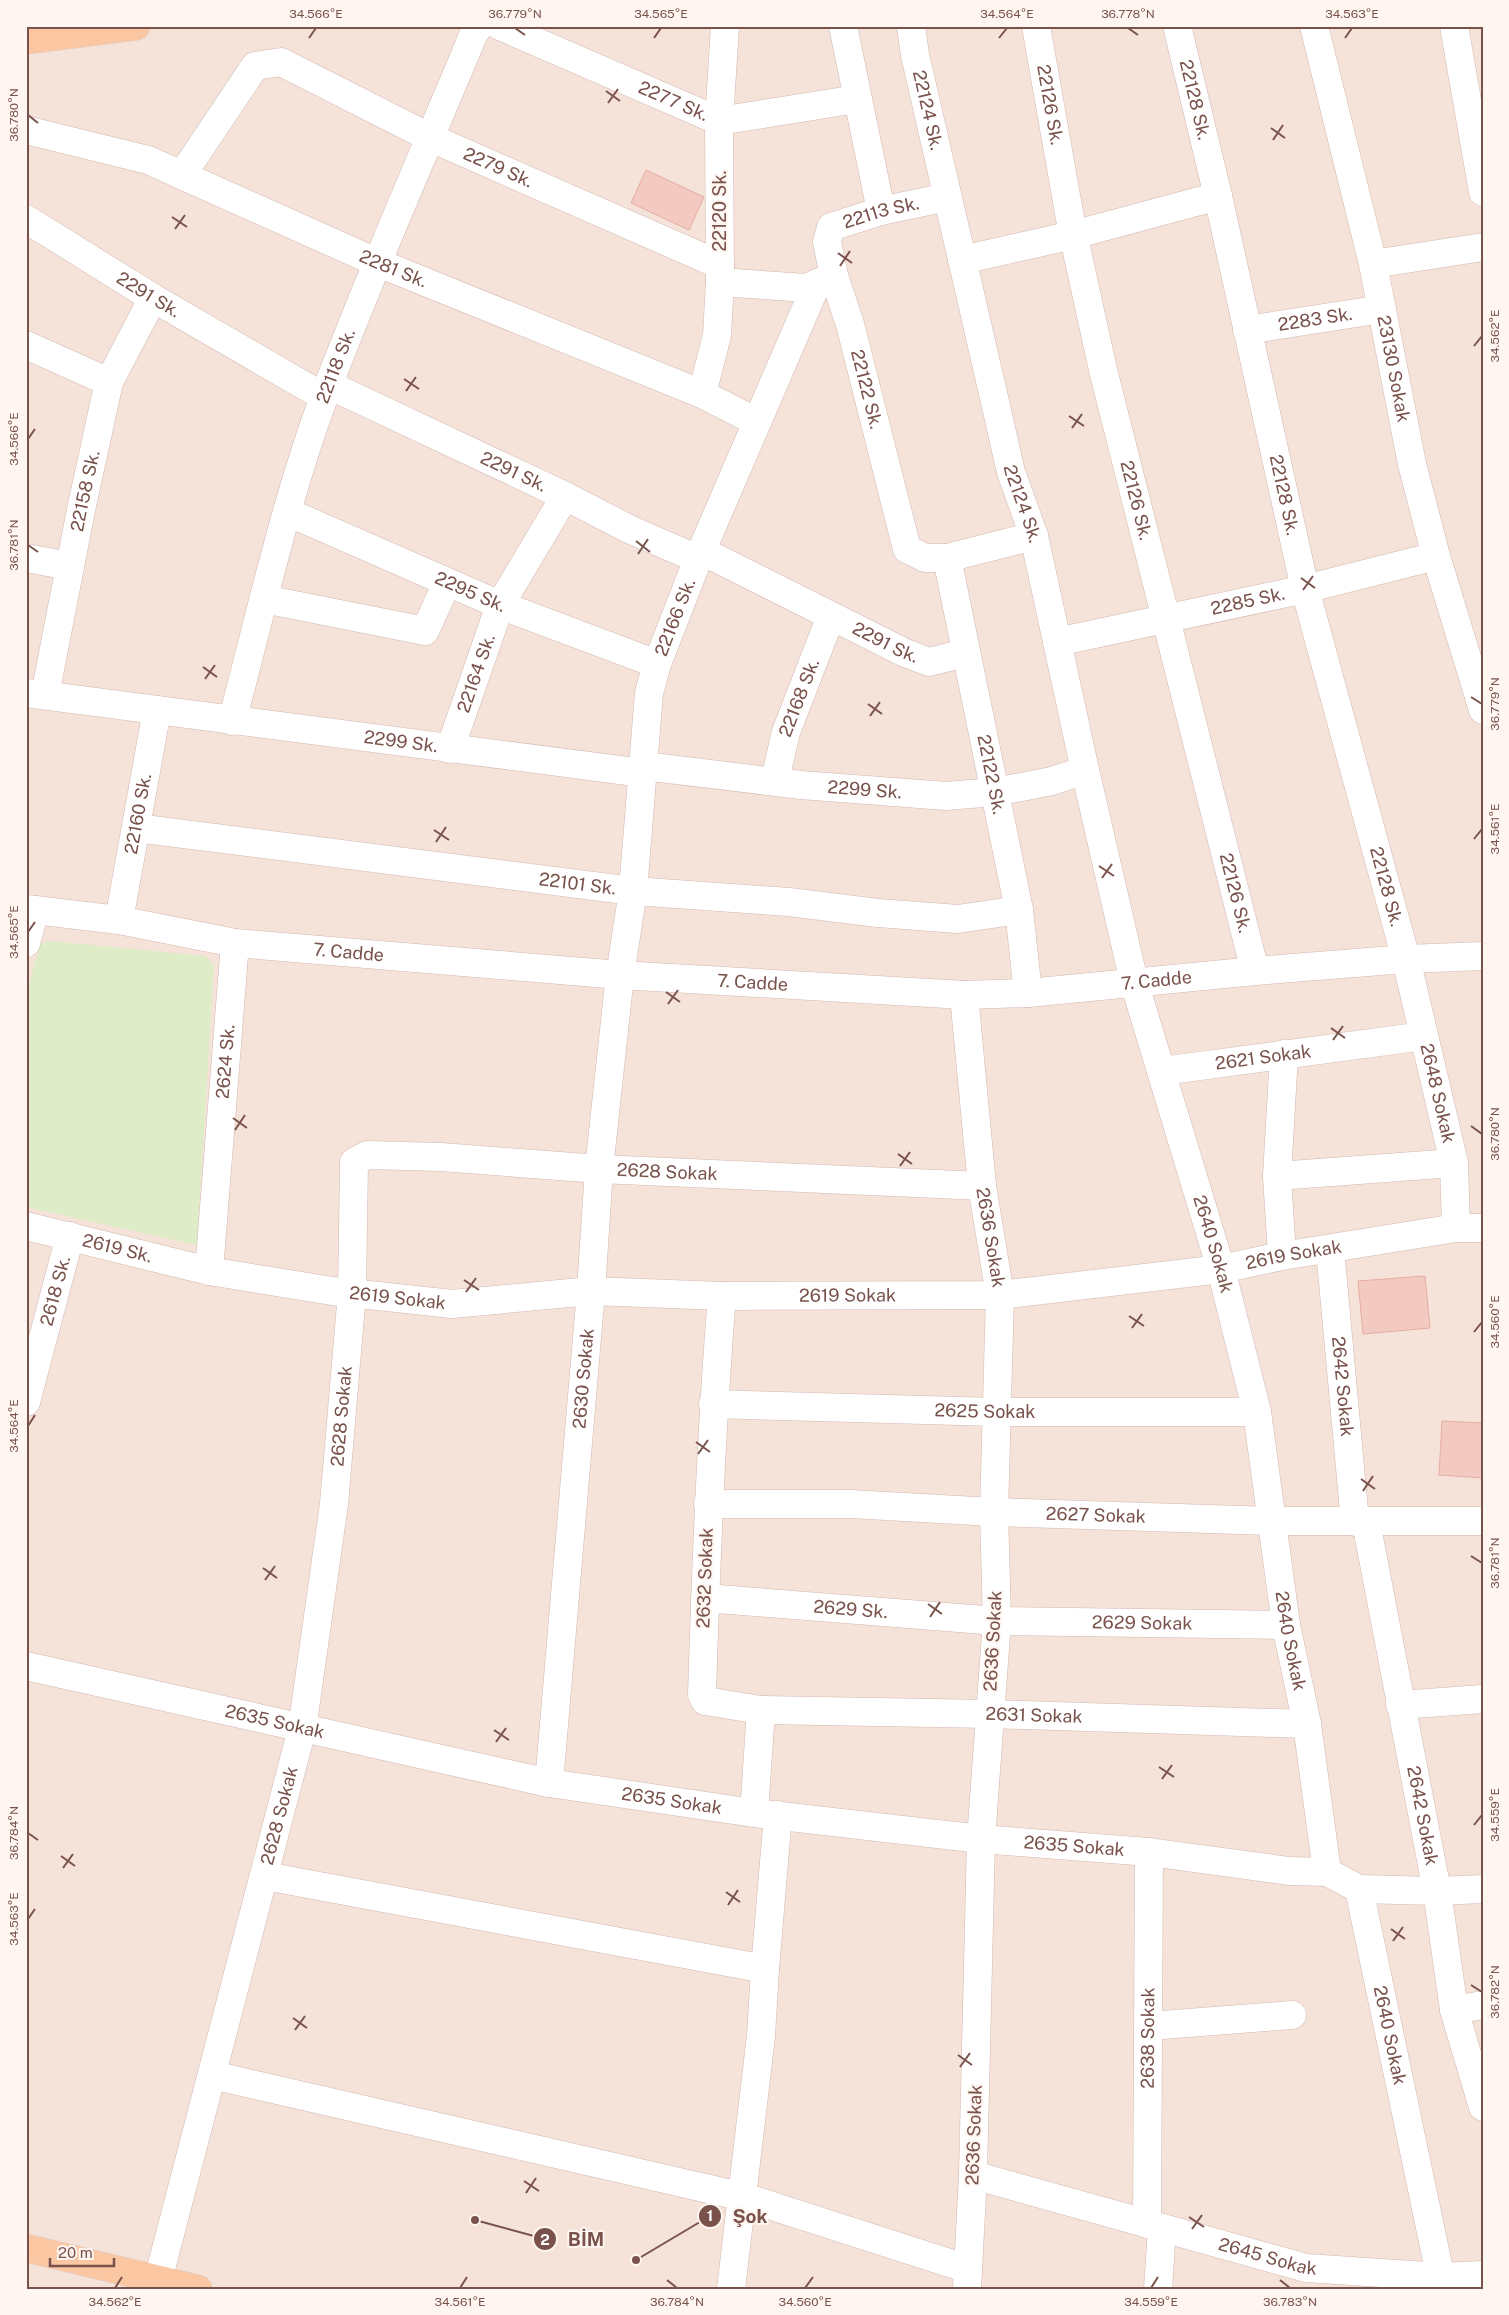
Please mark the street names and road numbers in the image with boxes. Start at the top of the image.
street label: 22128 Sk. [1176,58,1215,142]
street label: 22126 Sk. [1033,63,1068,147]
street label: 22124 Sk. [909,68,948,152]
street label: 2277 Sk. [635,76,712,125]
street label: 2279 Sk. [460,143,536,192]
street label: 22120 Sk. [709,170,730,252]
street label: 22113 Sk. [840,192,921,233]
street label: 2281 Sk. [356,245,430,292]
street label: 2291 Sk. [113,267,184,322]
street label: 2283 Sk. [1276,303,1354,335]
street label: 23130 Sokak [1373,314,1415,424]
street label: 22118 Sk. [312,326,359,406]
street label: 22122 Sk. [847,347,887,431]
street label: 2291 Sk. [477,447,550,496]
street label: 22158 Sk. [66,448,104,533]
street label: 22128 Sk. [1266,453,1304,537]
street label: 22126 Sk. [1116,458,1157,542]
street label: 22124 Sk. [1000,463,1046,545]
street label: 2295 Sk. [432,567,509,616]
street label: 22166 Sk. [650,575,699,659]
street label: 2285 Sk. [1209,583,1287,619]
street label: 2291 Sk. [849,617,921,667]
street label: 22164 Sk. [452,631,499,715]
street label: 22168 Sk. [774,655,823,740]
street label: 2299 Sk. [363,726,439,756]
street label: 22122 Sk. [973,733,1010,816]
street label: 22160 Sk. [120,772,155,856]
street label: 2299 Sk. [827,776,903,803]
street label: 22128 Sk. [1366,844,1408,929]
street label: 22126 Sk. [1216,851,1256,935]
street label: 22101 Sk. [538,868,617,899]
street label: 7. Cadde [313,939,385,965]
street label: 7. Cadde [1120,966,1193,994]
street label: 7. Cadde [717,970,789,995]
street label: 2624 Sk. [212,1024,239,1100]
street label: 2621 Sokak [1214,1040,1312,1074]
street label: 2648 Sokak [1416,1041,1460,1145]
street label: 2628 Sokak [616,1159,718,1184]
street label: 2636 Sokak [972,1186,1010,1289]
street label: 2640 Sokak [1189,1193,1238,1295]
street label: 2619 Sk. [80,1229,154,1267]
street label: 2619 Sokak [1244,1236,1343,1273]
street label: 2618 Sk. [36,1253,74,1328]
street label: 2619 Sokak [348,1282,447,1313]
street label: 2619 Sokak [799,1284,896,1306]
street label: 2630 Sokak [568,1327,598,1429]
street label: 2642 Sokak [1328,1335,1358,1437]
street label: 2628 Sokak [326,1365,356,1467]
street label: 2625 Sokak [934,1399,1035,1422]
street label: 2627 Sokak [1045,1503,1146,1527]
street label: 2632 Sokak [692,1527,717,1629]
street label: 2636 Sokak [979,1590,1006,1692]
street label: 2640 Sokak [1272,1590,1311,1692]
street label: 2629 Sk. [813,1596,889,1622]
street label: 2629 Sokak [1092,1611,1192,1634]
street label: 2635 Sokak [223,1700,327,1742]
street label: 2631 Sokak [985,1703,1083,1727]
street label: 2628 Sokak [256,1764,302,1867]
street label: 2642 Sokak [1403,1764,1443,1867]
street label: 2635 Sokak [620,1783,723,1818]
street label: 2635 Sokak [1023,1831,1125,1860]
street label: 2640 Sokak [1370,1984,1411,2087]
street label: 2638 Sokak [1137,1987,1158,2089]
street label: 2636 Sokak [961,2084,986,2186]
street label: 2645 Sokak [1216,2233,1318,2279]

